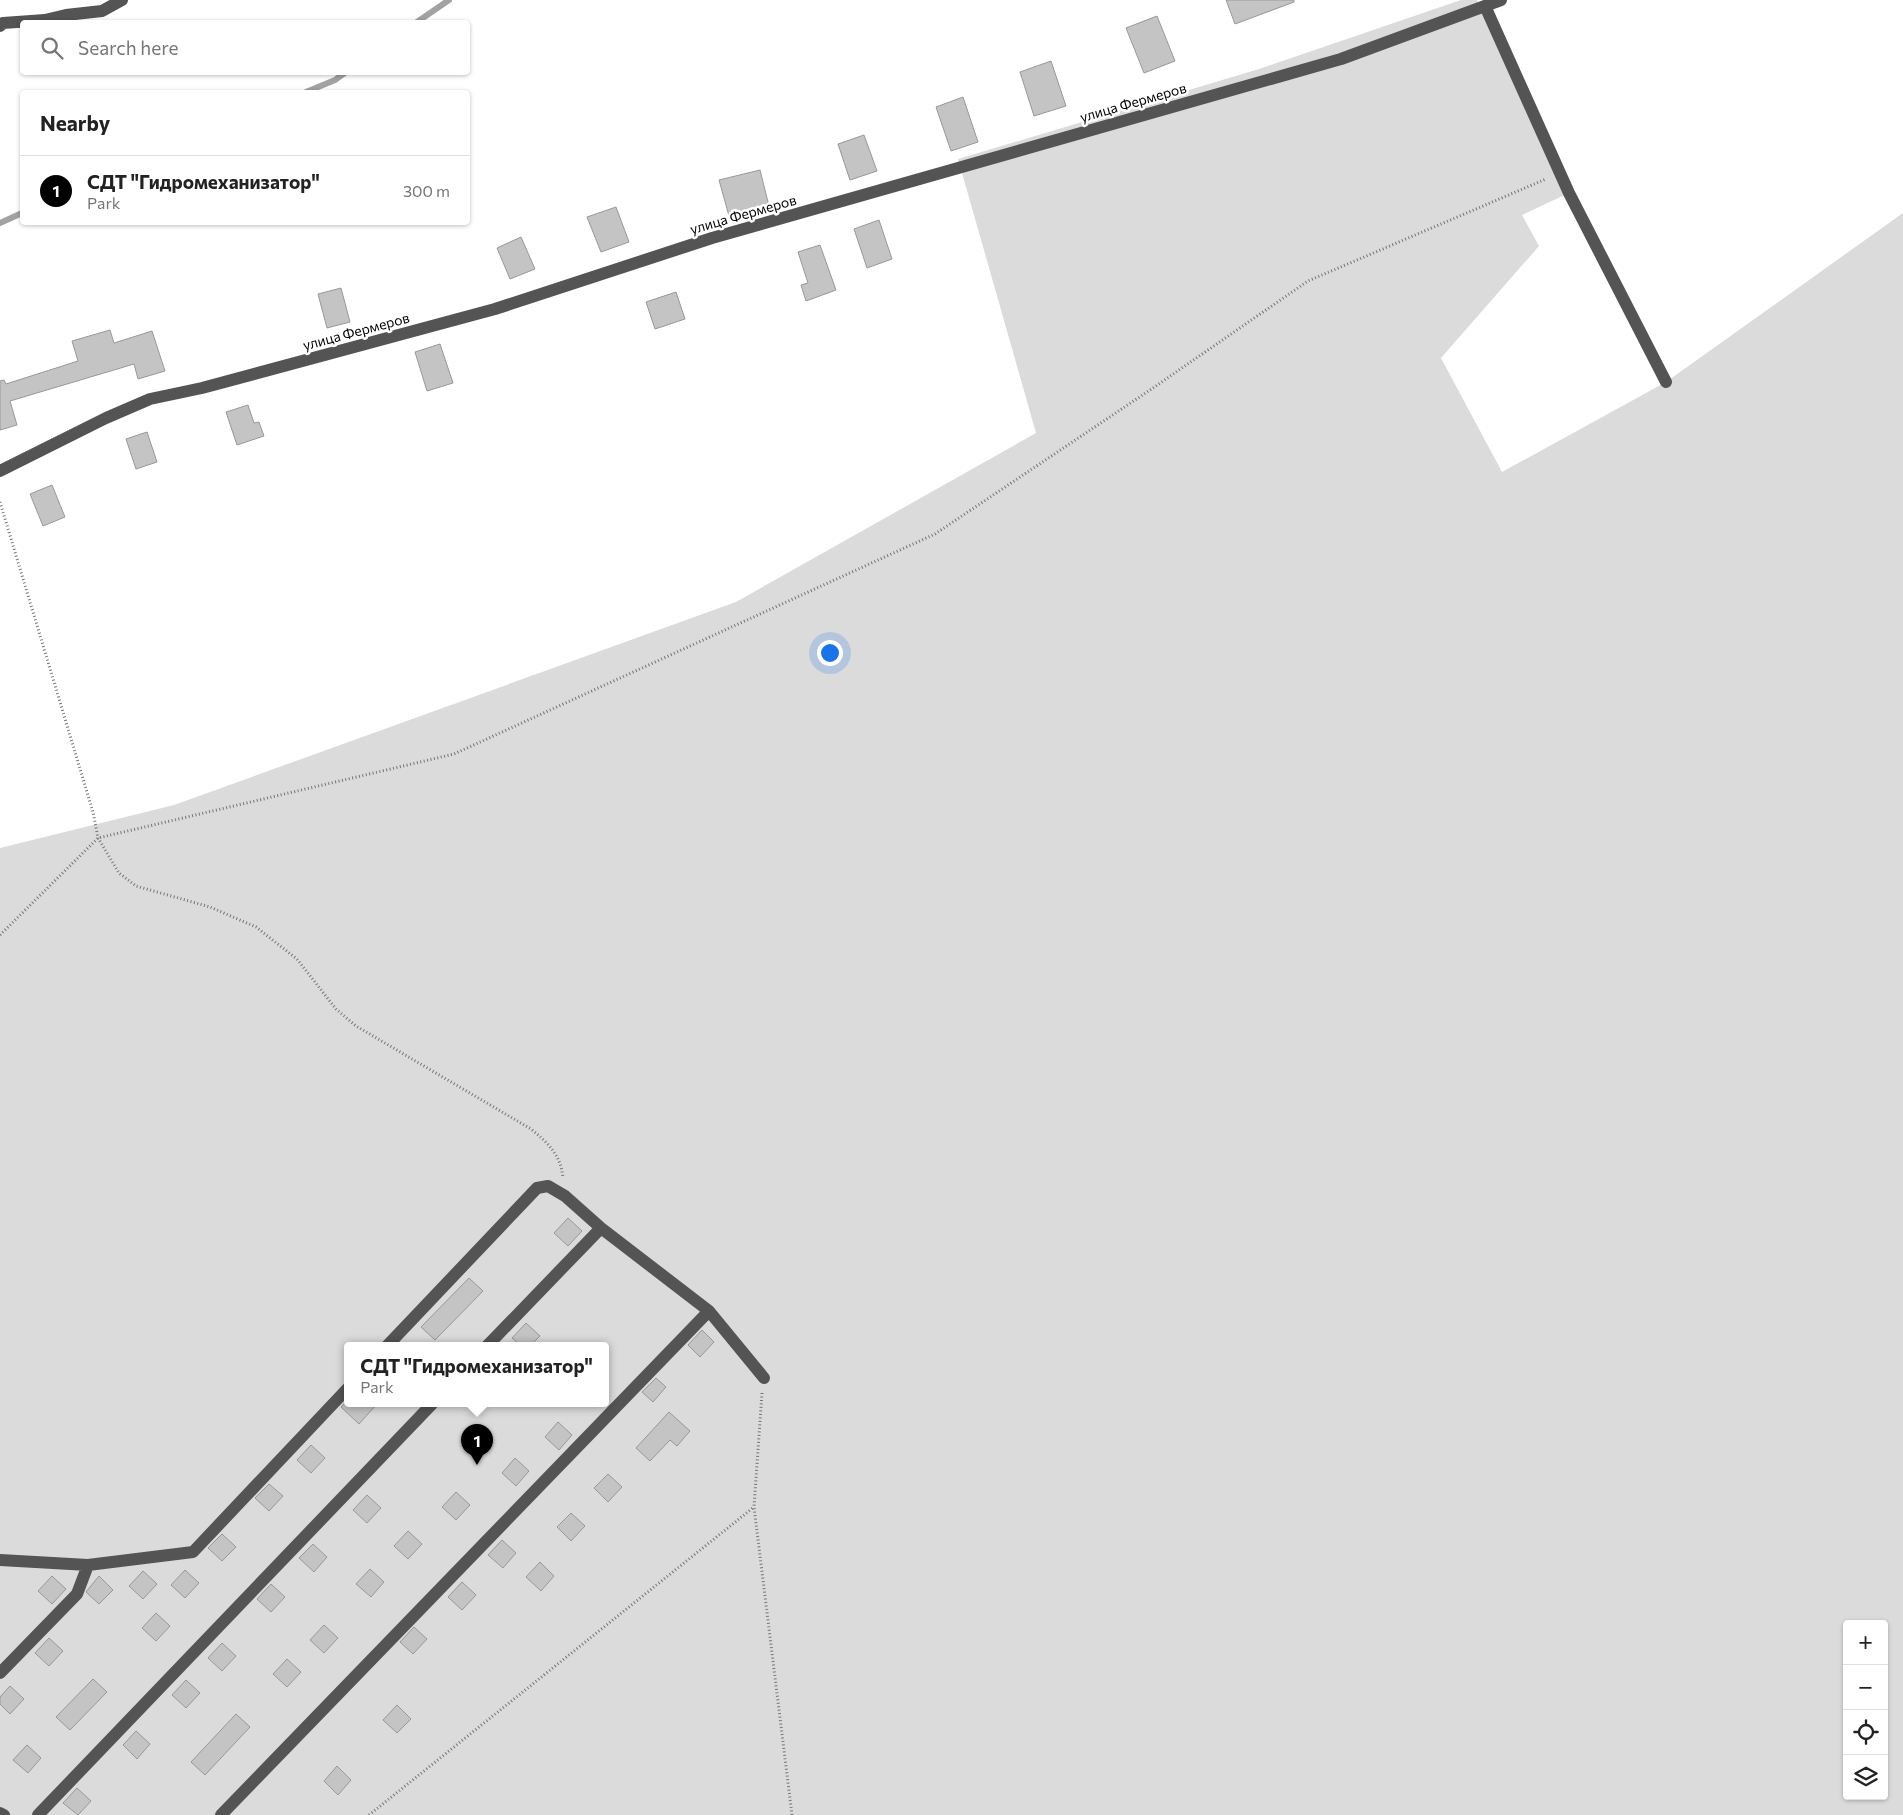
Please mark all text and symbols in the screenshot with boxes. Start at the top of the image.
search box [20,20,470,75]
icon: search [38,34,66,62]
text: Search here [78,36,178,59]
street label: улица Фермеров [1078,79,1188,125]
text: Nearby [40,110,110,135]
text: СДТ "Гидромеханизатор" [87,170,320,193]
text: 1 [52,181,60,200]
text: 300 m [403,181,450,200]
street label: улица Фермеров [688,191,798,237]
text: Park [87,193,120,212]
street label: улица Фермеров [301,309,411,353]
your location [817,640,843,666]
popup [344,1342,609,1407]
text: СДТ "Гидромеханизатор" [360,1354,593,1377]
text: Park [360,1377,394,1396]
pin: 1 [461,1424,493,1465]
map controls [1843,1620,1888,1800]
button: + [1843,1620,1888,1665]
button: − [1843,1665,1888,1710]
button: locate [1843,1710,1888,1755]
button: layers [1843,1755,1888,1800]

